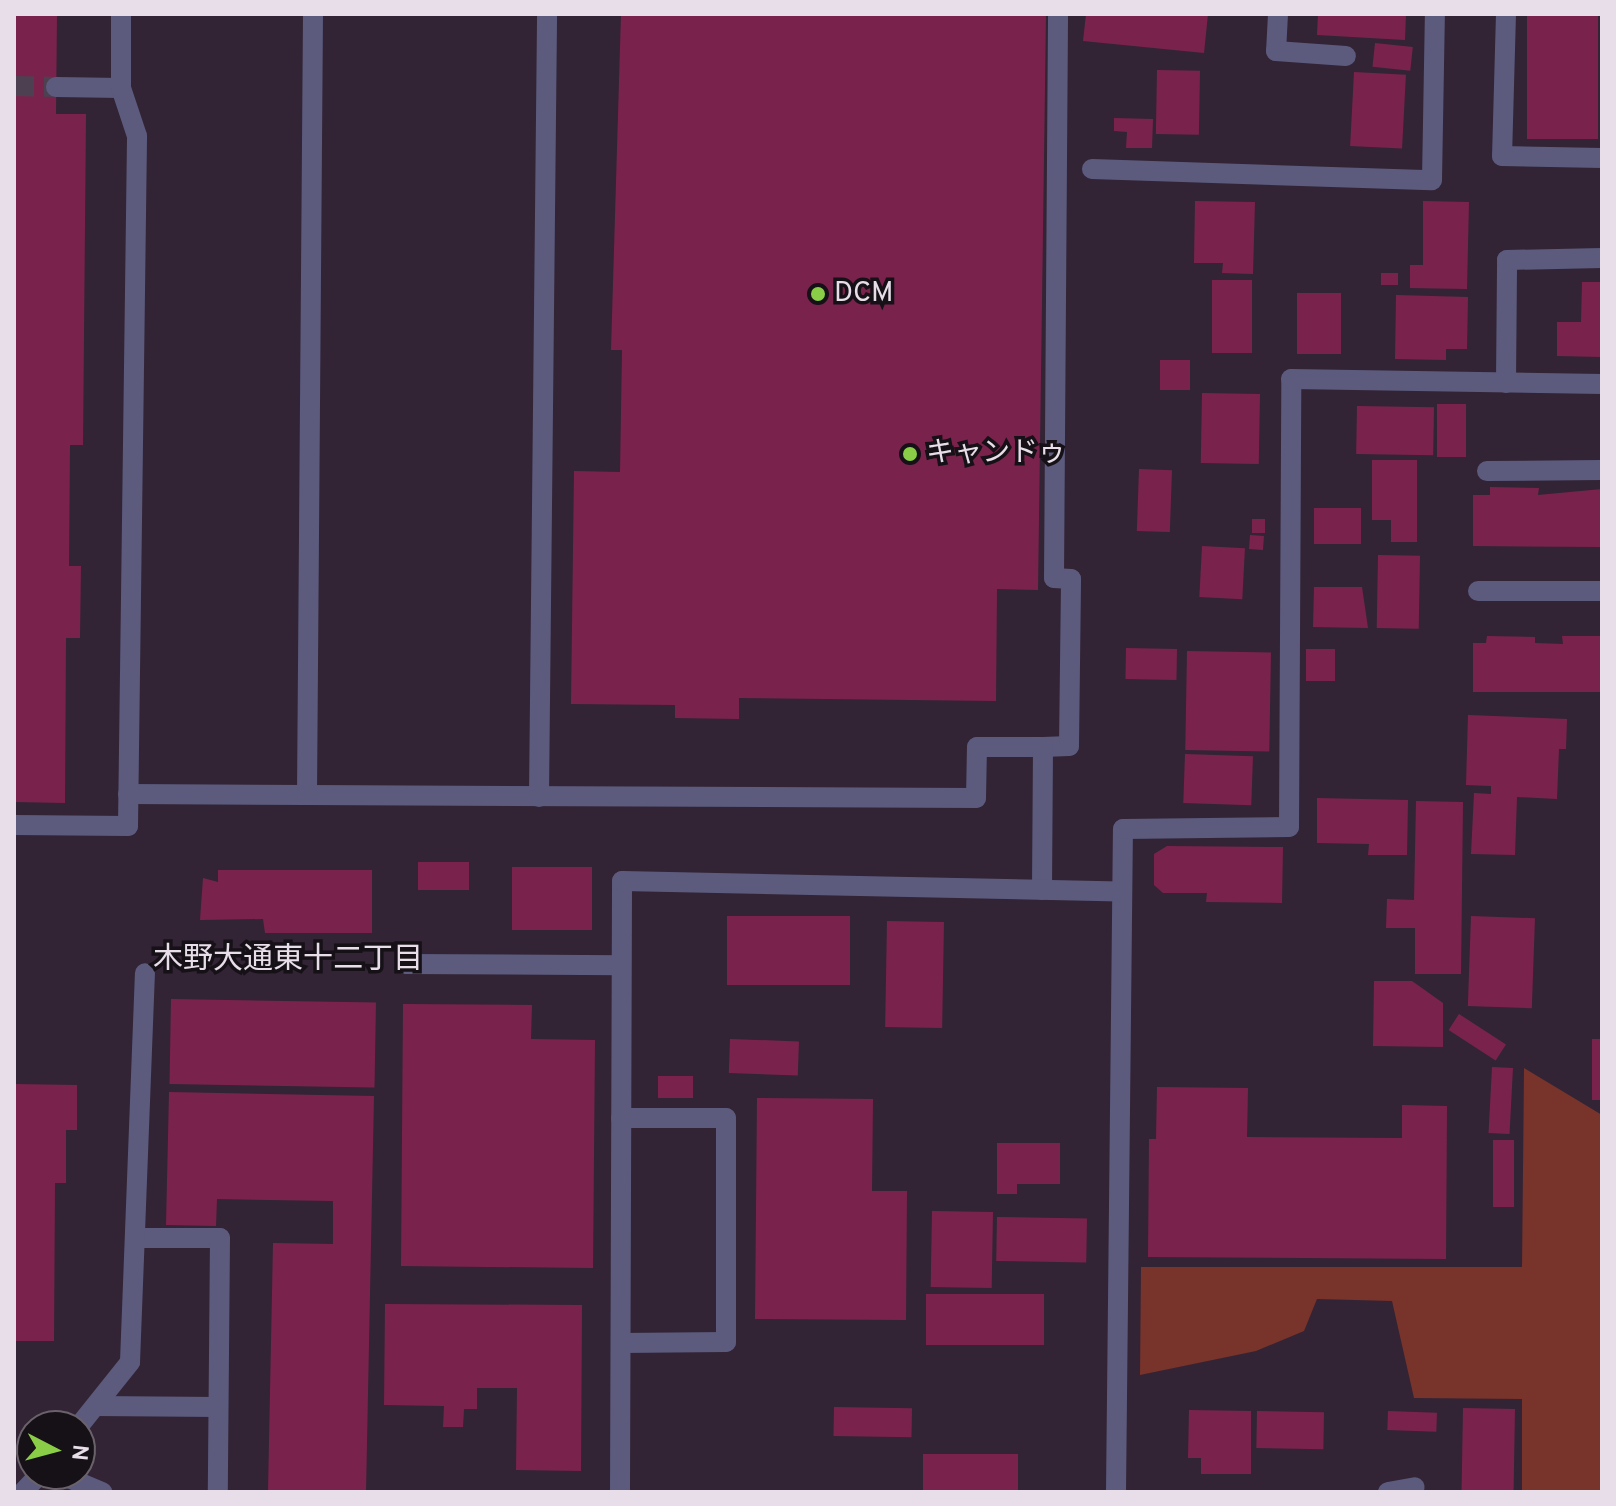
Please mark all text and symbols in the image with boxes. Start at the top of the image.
place label: DCM [834,277,893,311]
marker: DCM [809,285,827,303]
place label: キャンドゥ [926,437,1066,471]
marker: キャンドゥ [901,445,919,463]
district label: 木野大通東十二丁目 [153,943,423,979]
north arrow [16,1410,96,1490]
text: N [64,1443,93,1462]

